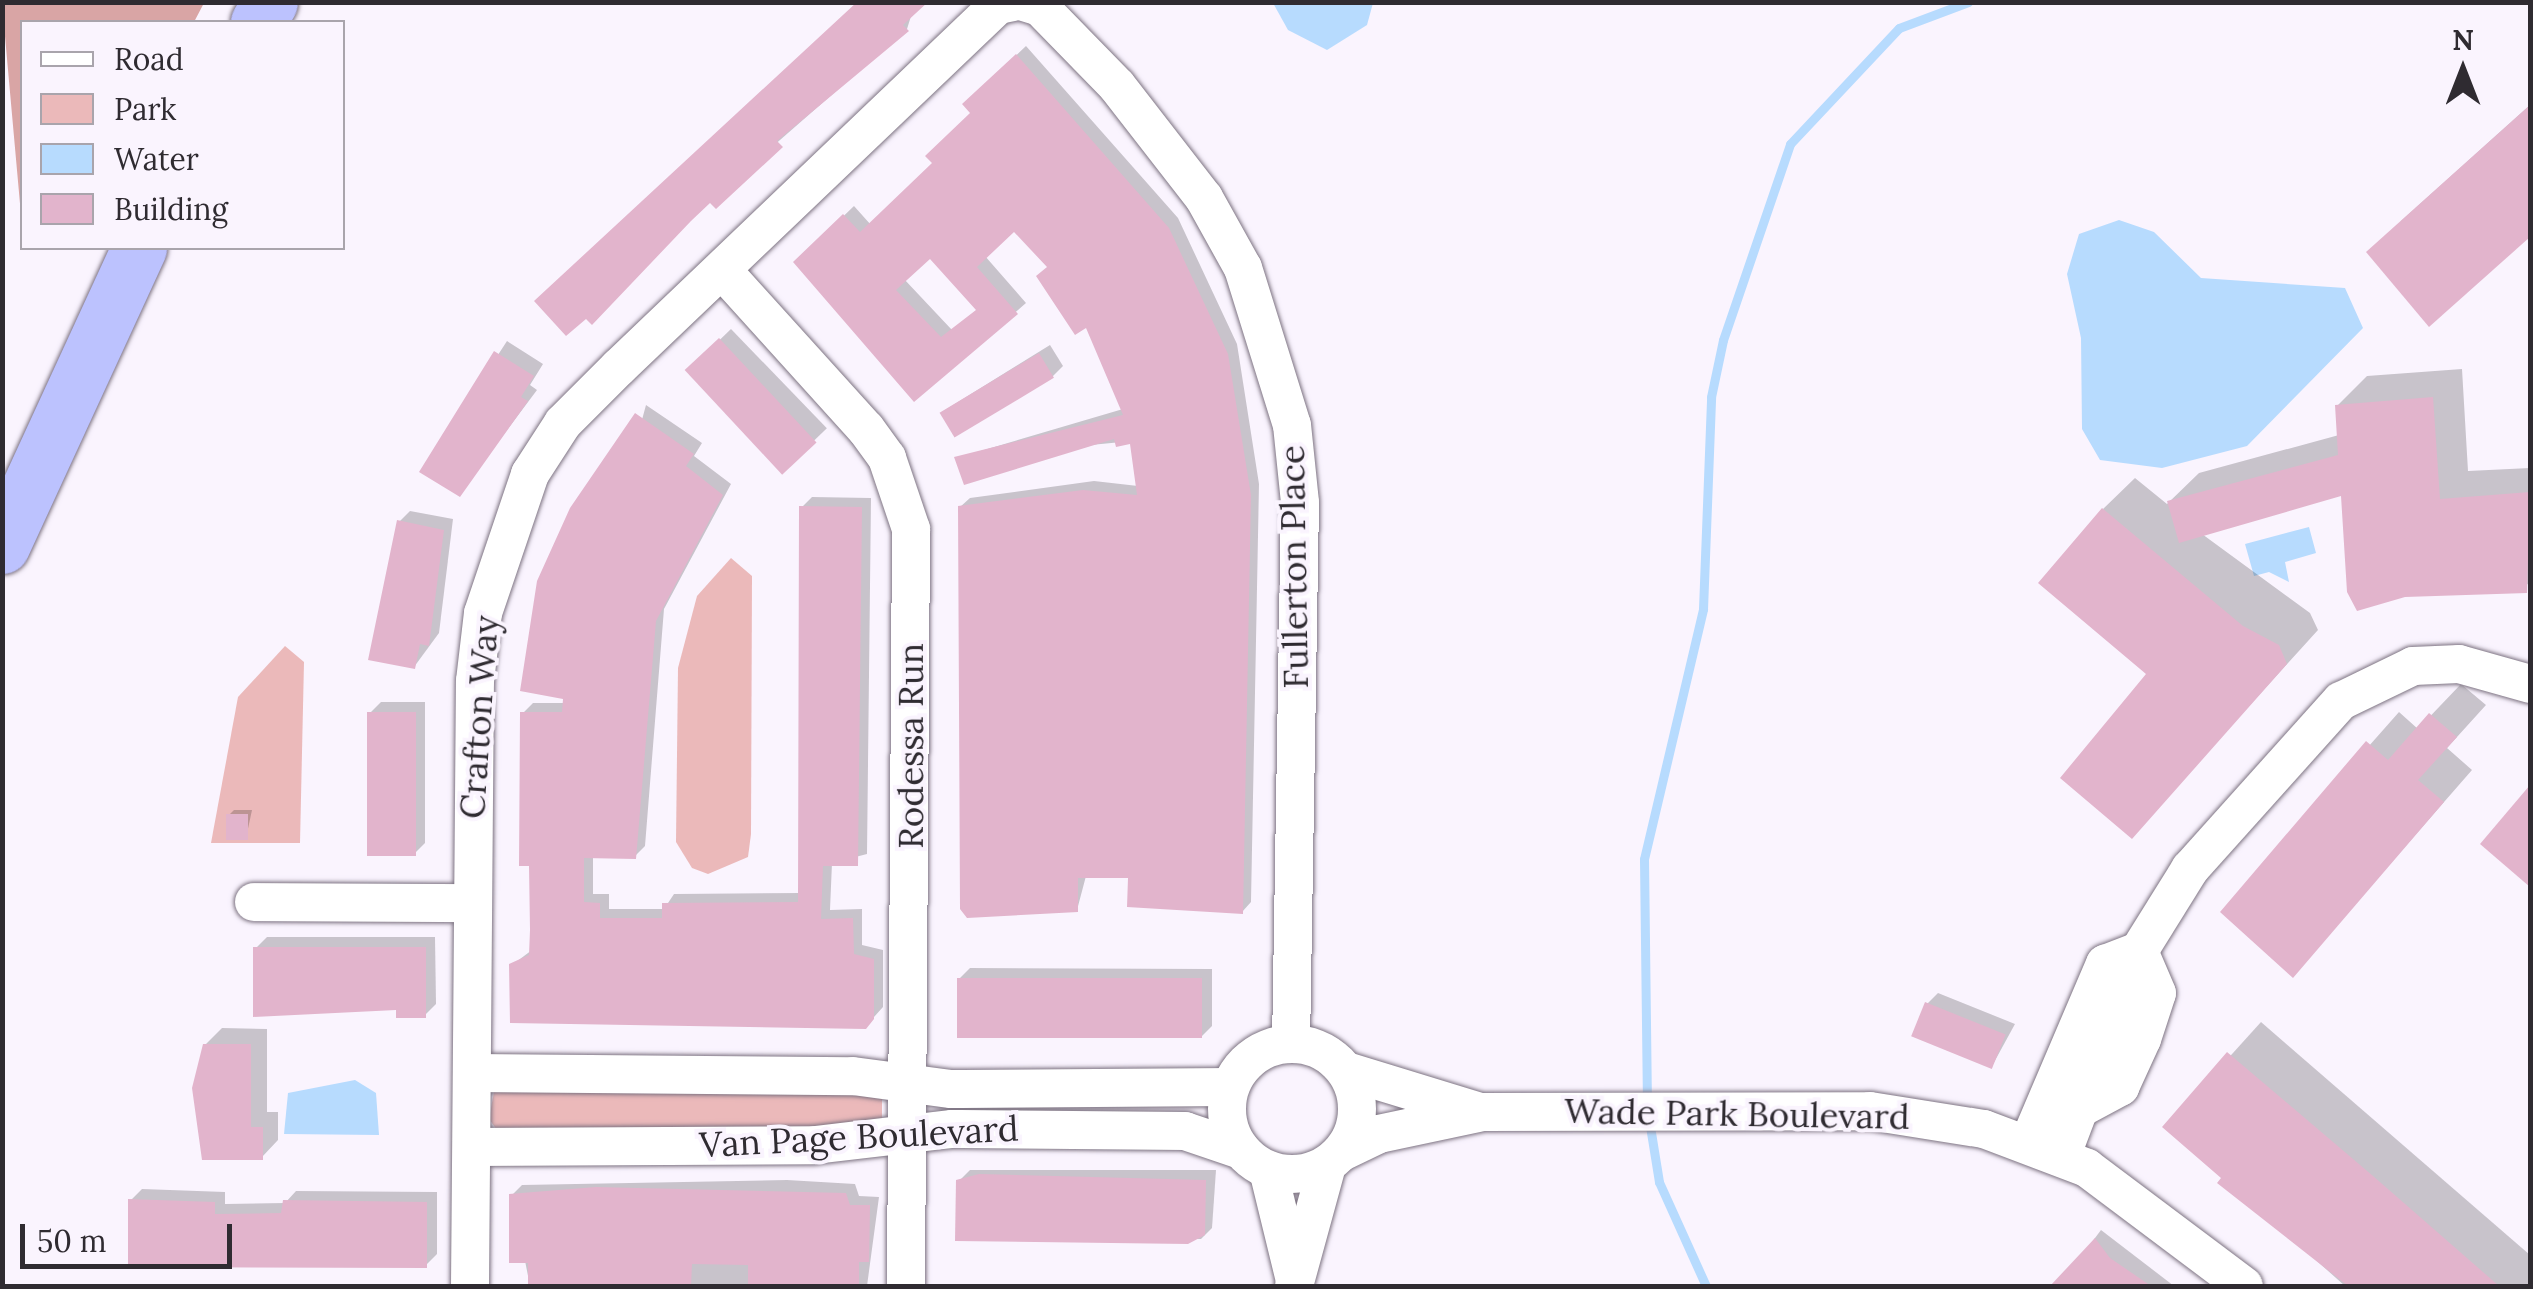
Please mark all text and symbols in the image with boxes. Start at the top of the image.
legend [20,20,345,250]
north arrow [2413,20,2513,120]
text: N [2452,22,2474,58]
text: Road [114,40,184,78]
text: Park [114,90,176,128]
text: Water [114,140,199,178]
text: Building [114,190,228,228]
street label: Fullerton Place [1271,445,1317,689]
street label: Crafton Way [451,614,507,820]
street label: Rodessa Run [890,643,932,849]
street label: Wade Park Boulevard [1564,1090,1910,1138]
street label: Van Page Boulevard [698,1108,1020,1166]
scale bar [25,1204,238,1266]
text: 50 m [37,1222,107,1260]

